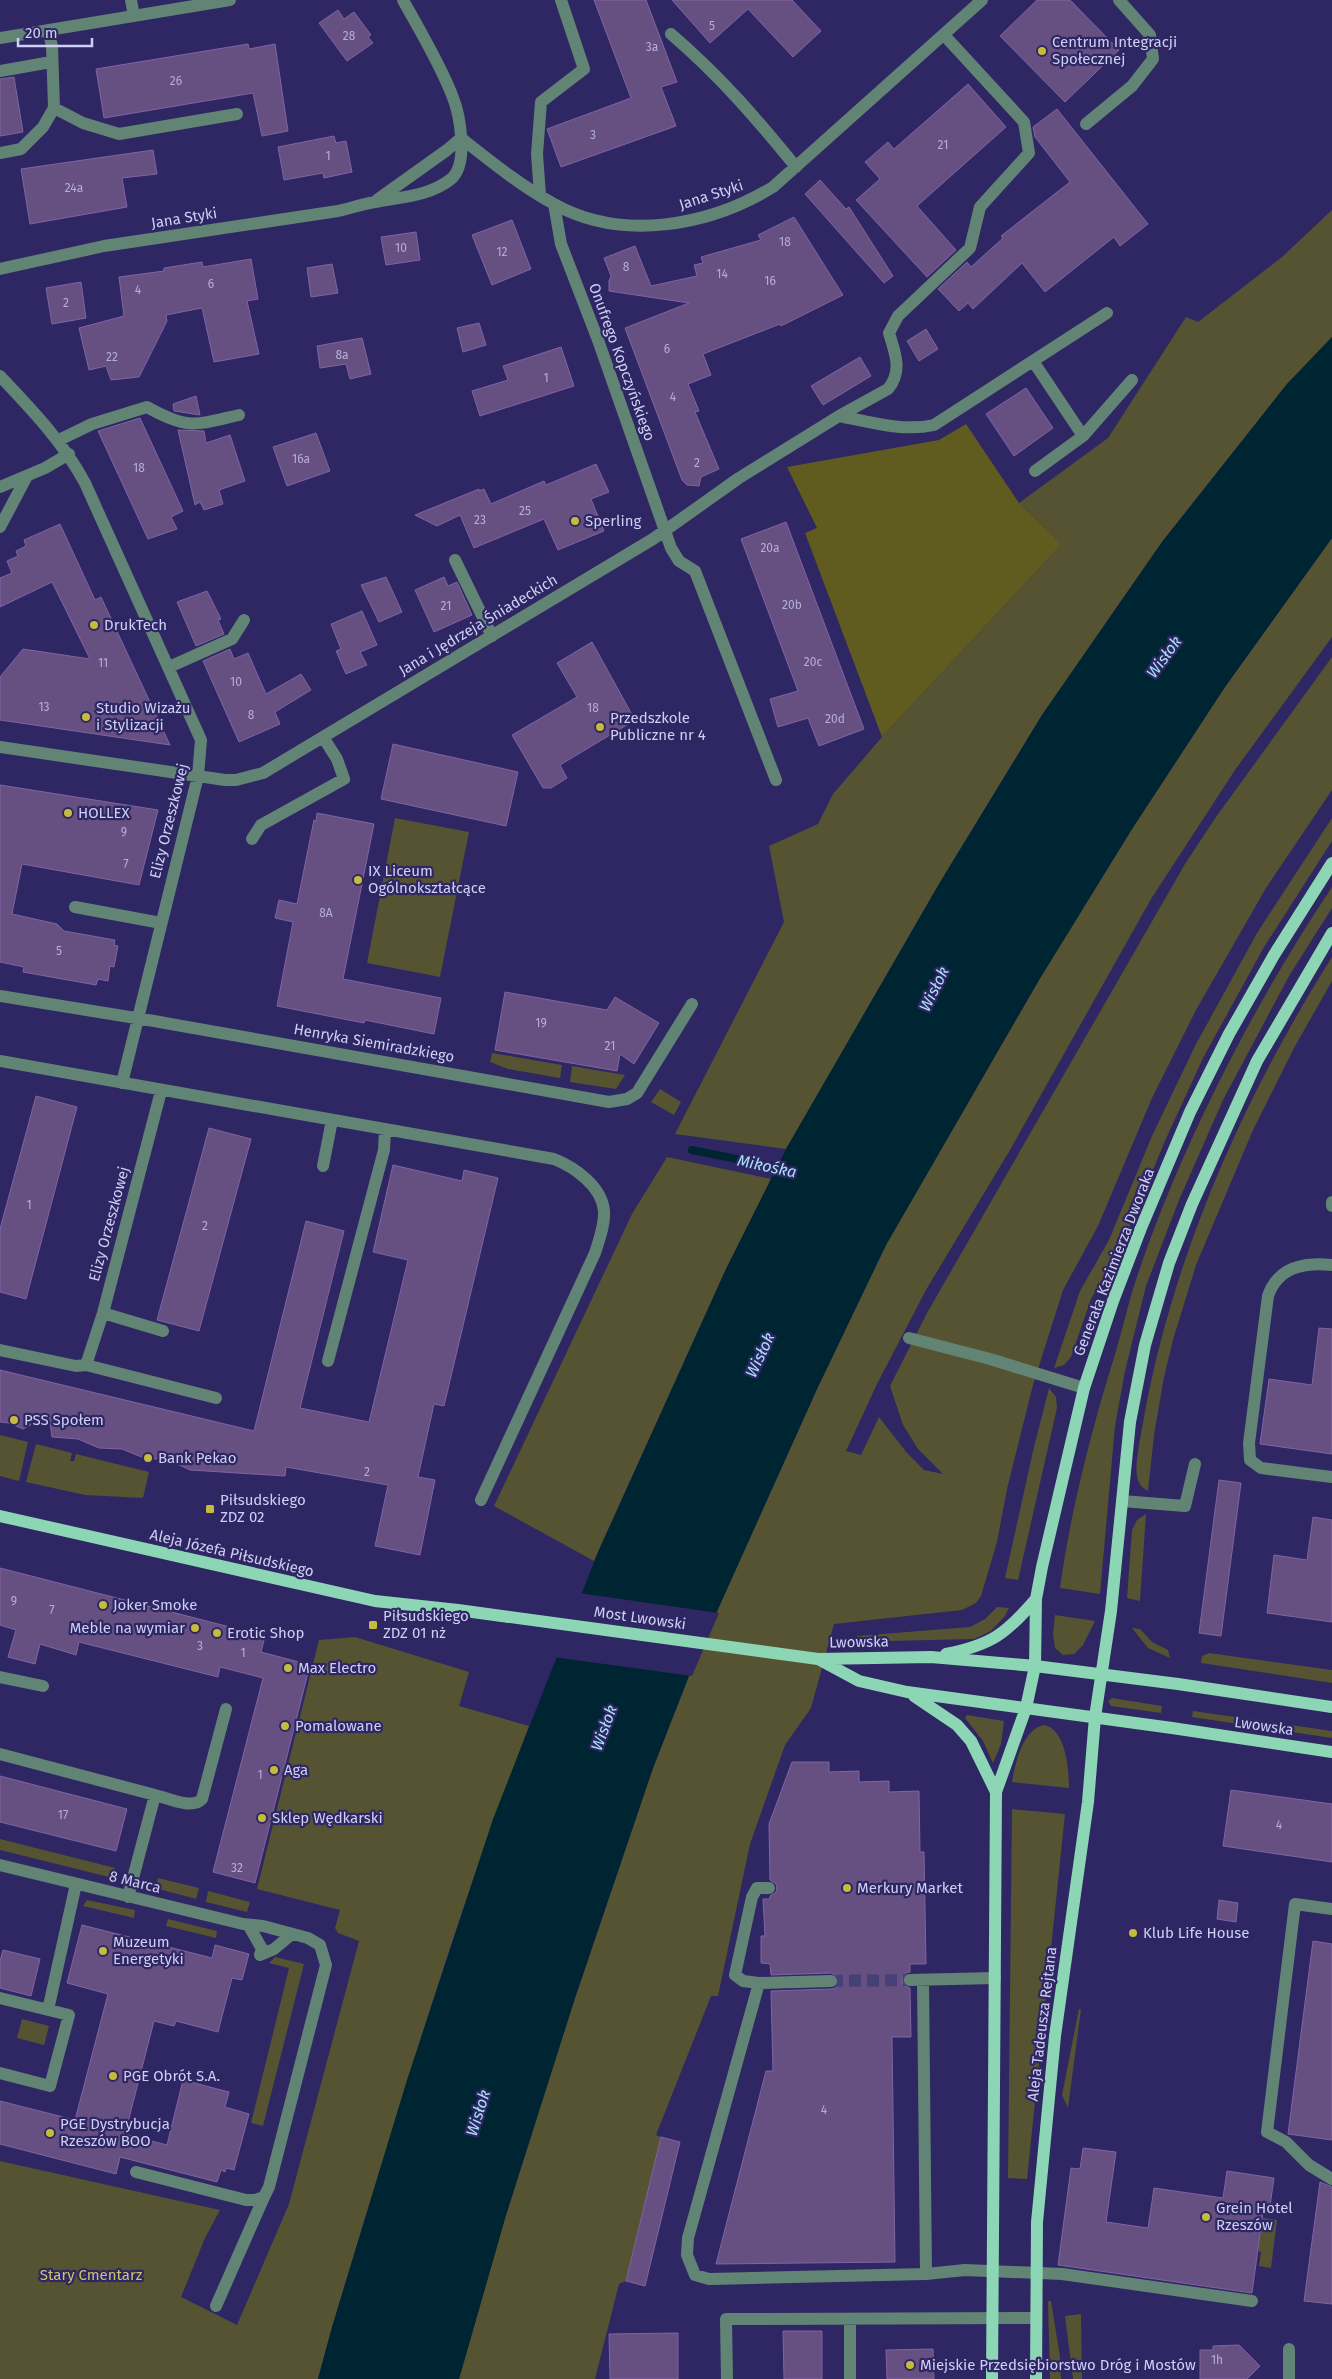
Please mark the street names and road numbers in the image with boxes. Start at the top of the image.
street label: Jana Styki [677,176,745,214]
street label: Jana Styki [150,204,218,232]
street label: Onufrego Kopczyńskiego [585,281,659,443]
street label: Jana i Jędrzeja Śniadeckich [395,570,561,680]
street label: Elizy Orzeszkowej [146,762,192,880]
street label: Henryka Siemiradzkiego [292,1020,456,1066]
street label: Elizy Orzeszkowej [85,1165,133,1283]
street label: Generała Kazimierza Dworaka [1070,1166,1158,1358]
street label: Aleja Józefa Piłsudskiego [148,1525,316,1581]
street label: Most Lwowski [593,1603,687,1633]
street label: Lwowska [829,1632,889,1652]
street label: Lwowska [1233,1713,1295,1739]
street label: 8 Marca [107,1867,163,1897]
street label: Aleja Tadeusza Rejtana [1024,1946,1060,2102]

